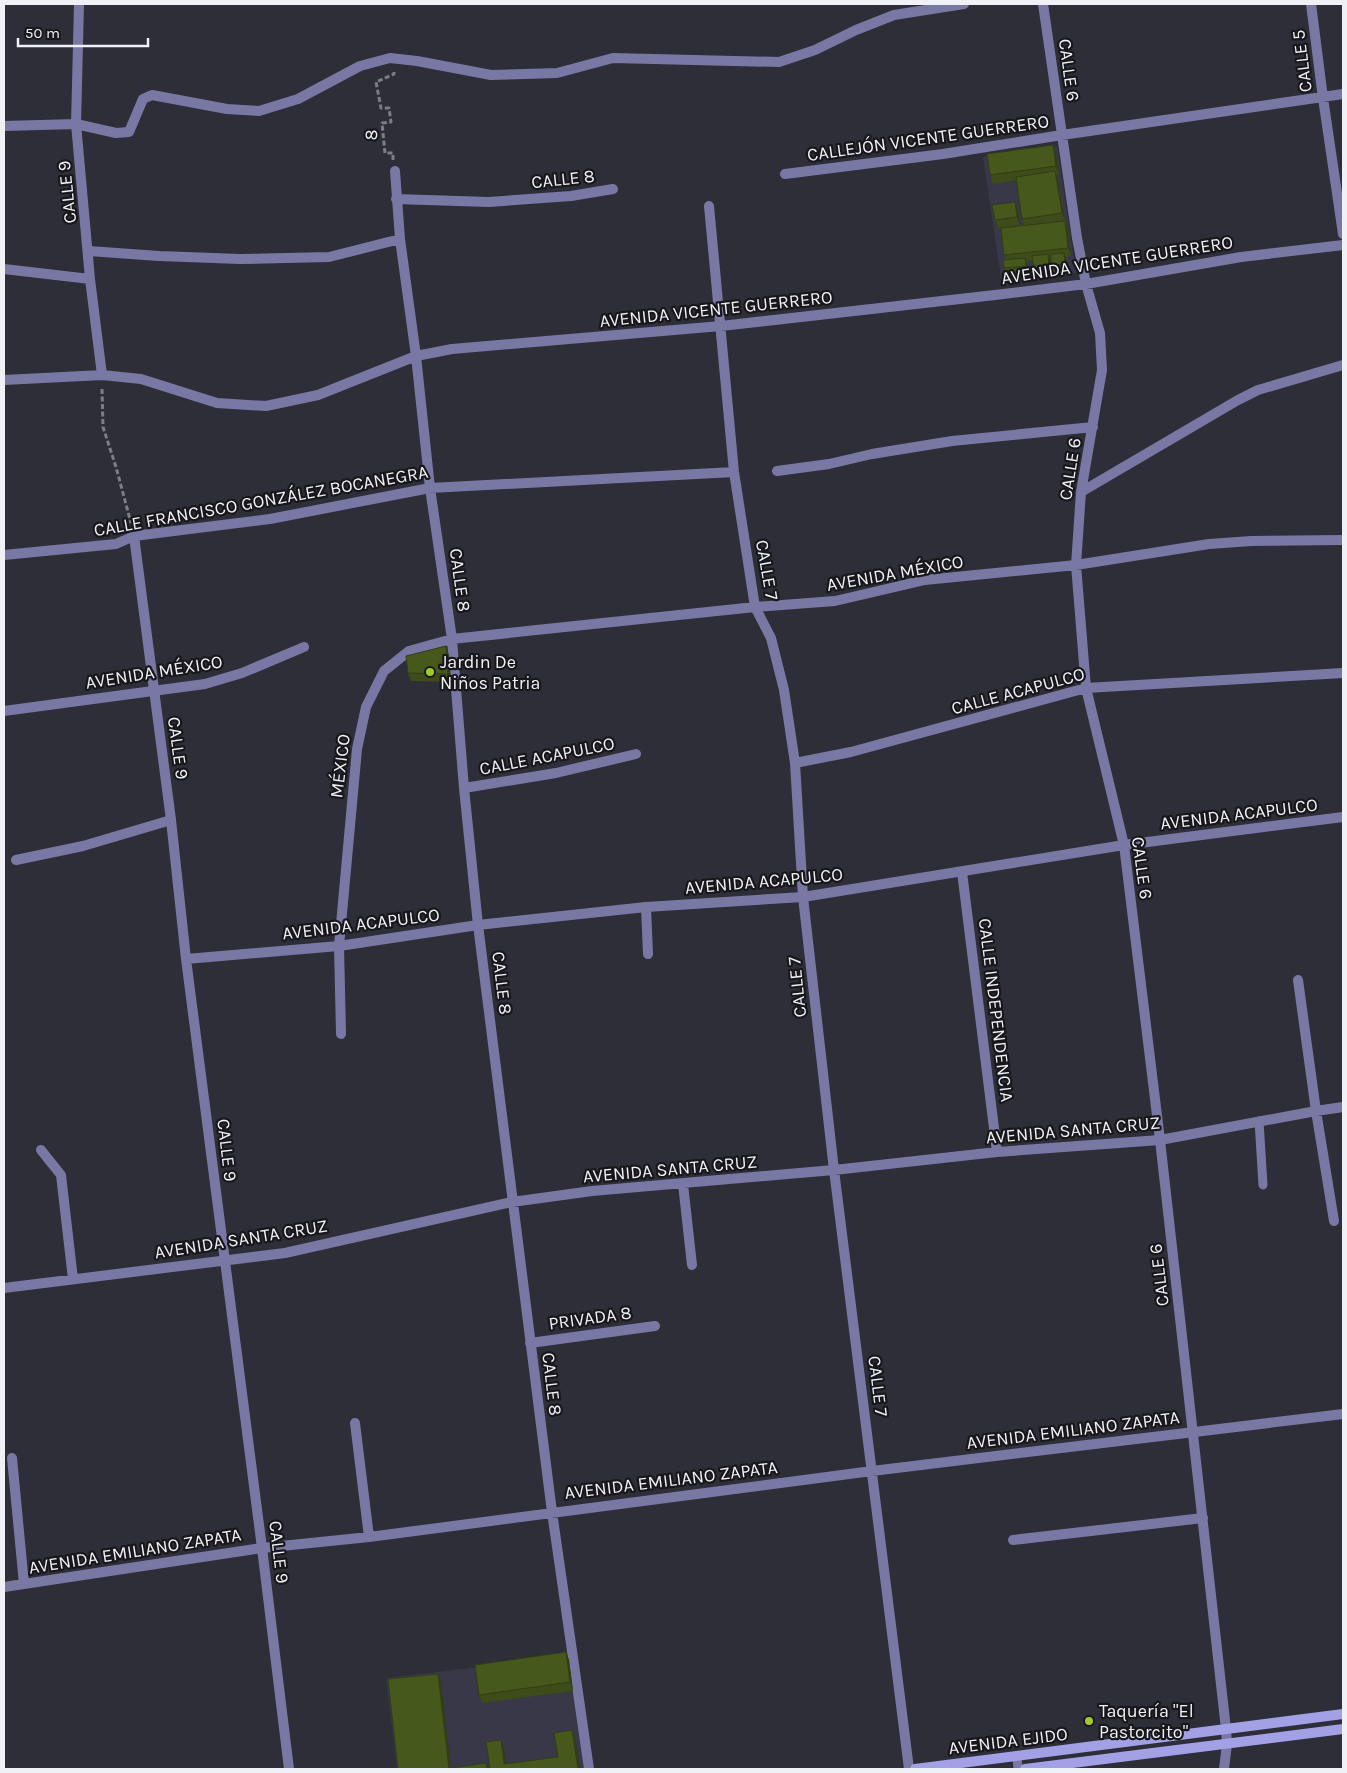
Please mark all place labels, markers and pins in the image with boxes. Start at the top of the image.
place label: Jardin De Niños Patria [440,651,541,694]
marker: Jardin De Niños Patria [424,666,436,678]
place label: Taquería "El Pastorcito" [1099,1700,1194,1743]
marker: Taquería "El Pastorcito" [1083,1715,1095,1727]

